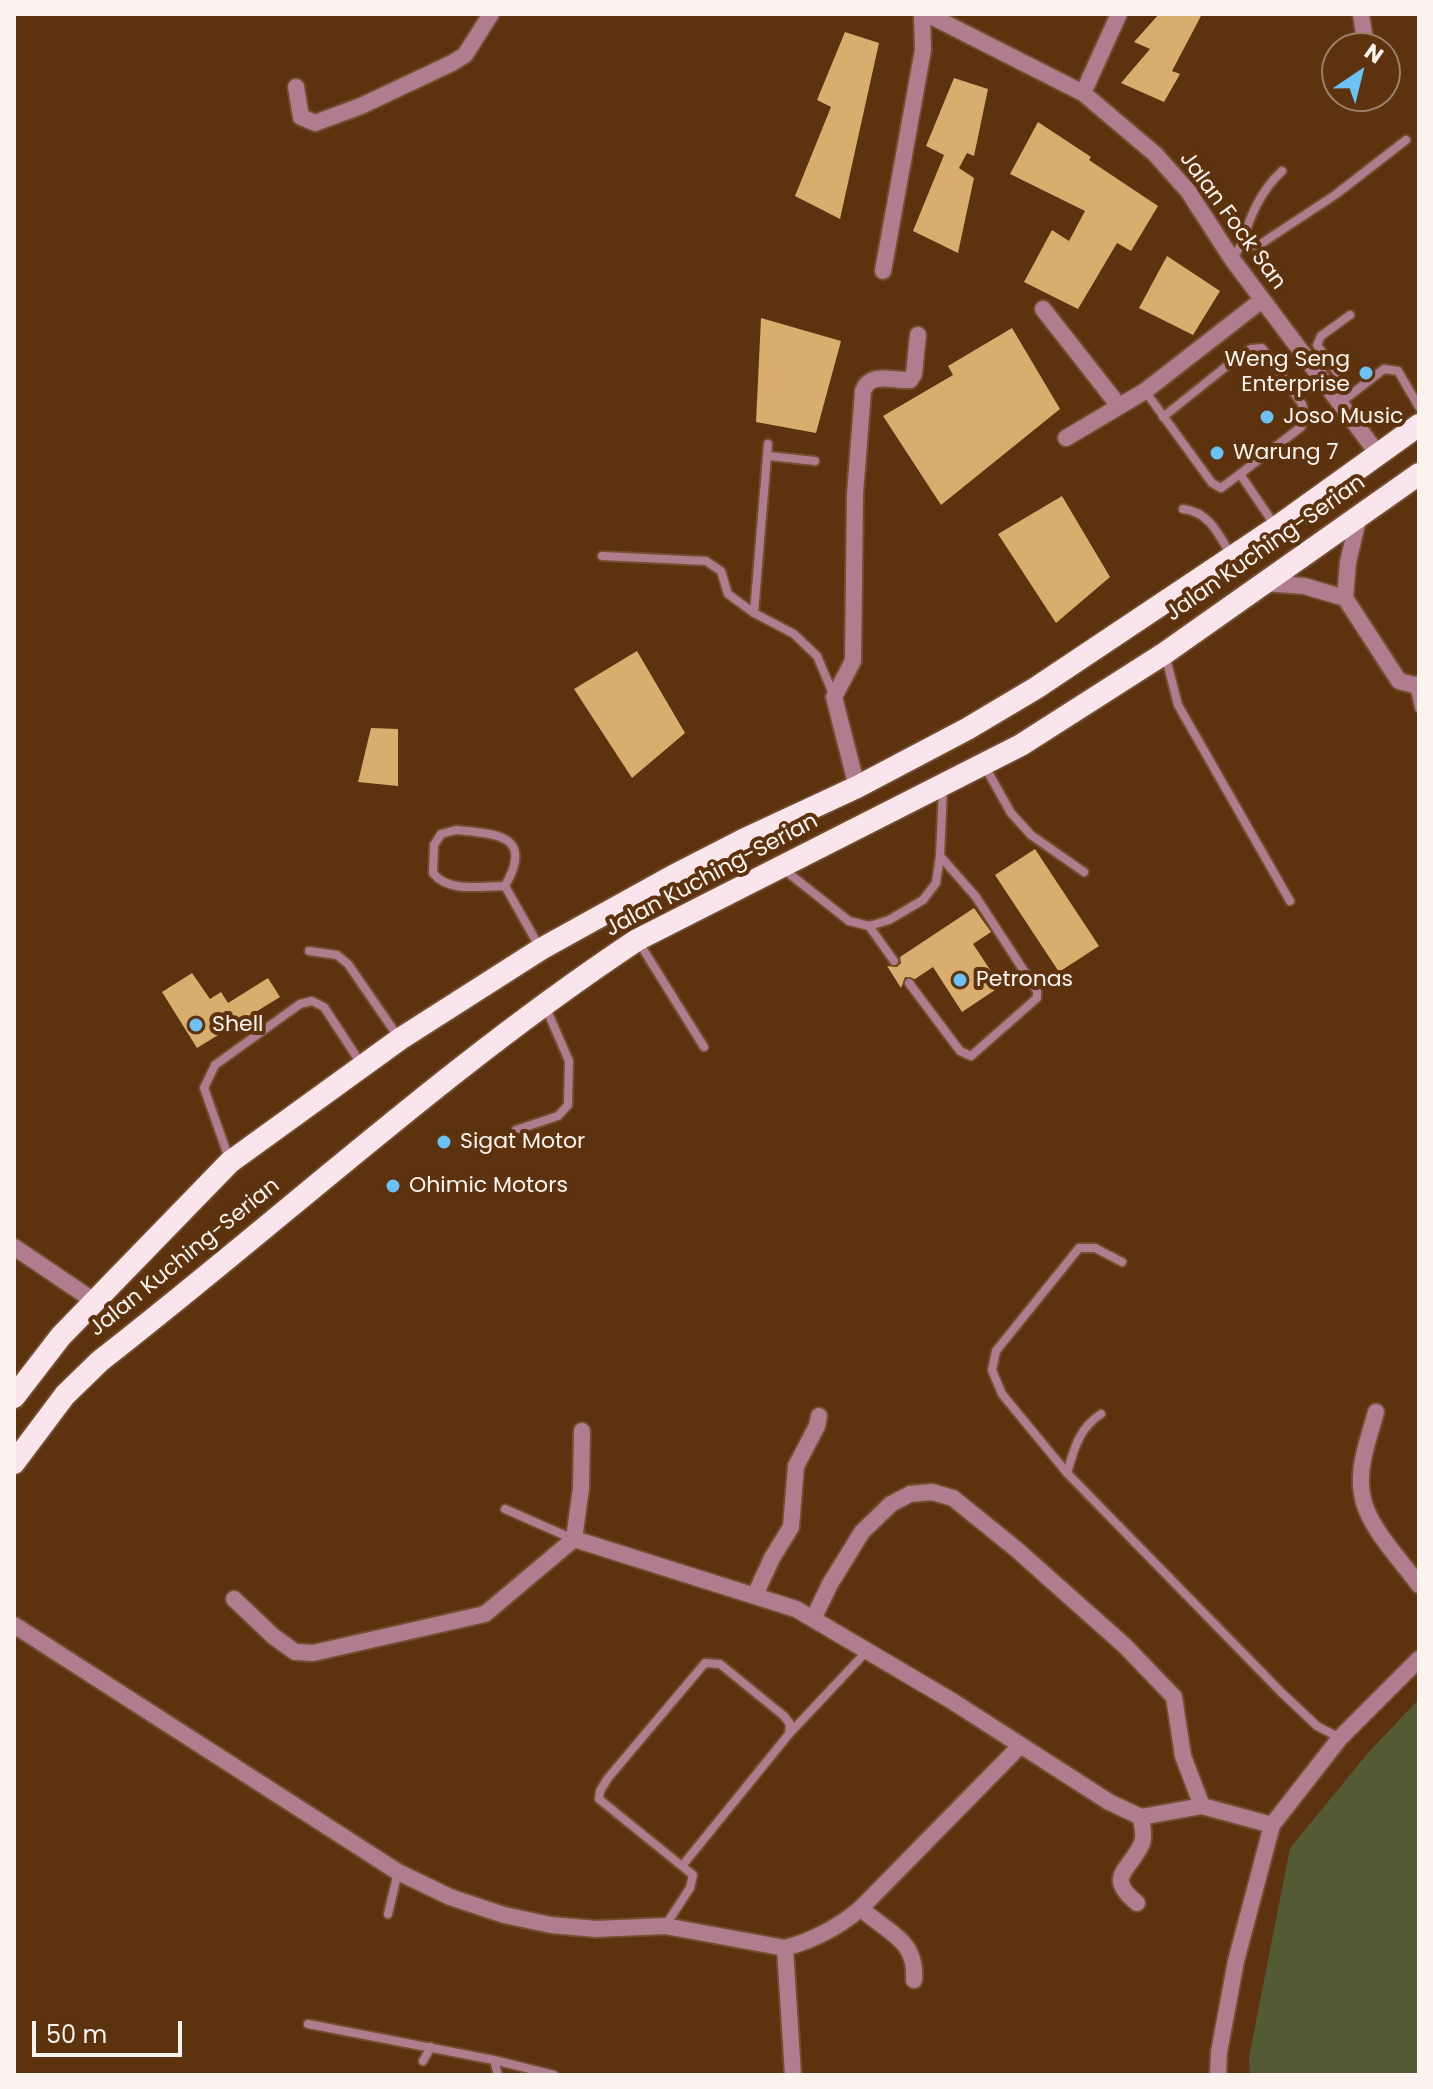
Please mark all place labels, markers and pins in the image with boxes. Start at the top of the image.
place label: Weng Seng Enterprise [1225,347,1350,398]
marker: Weng Seng Enterprise [1357,364,1375,382]
place label: Joso Music [1283,404,1403,430]
marker: Joso Music [1258,408,1276,426]
place label: Warung 7 [1233,440,1338,466]
marker: Warung 7 [1208,444,1226,462]
place label: Petronas [976,967,1073,993]
marker: Petronas [951,971,969,989]
place label: Shell [212,1012,263,1038]
marker: Shell [187,1016,205,1034]
place label: Sigat Motor [460,1129,585,1155]
marker: Sigat Motor [435,1133,453,1151]
place label: Ohimic Motors [409,1173,568,1199]
marker: Ohimic Motors [384,1177,402,1195]

